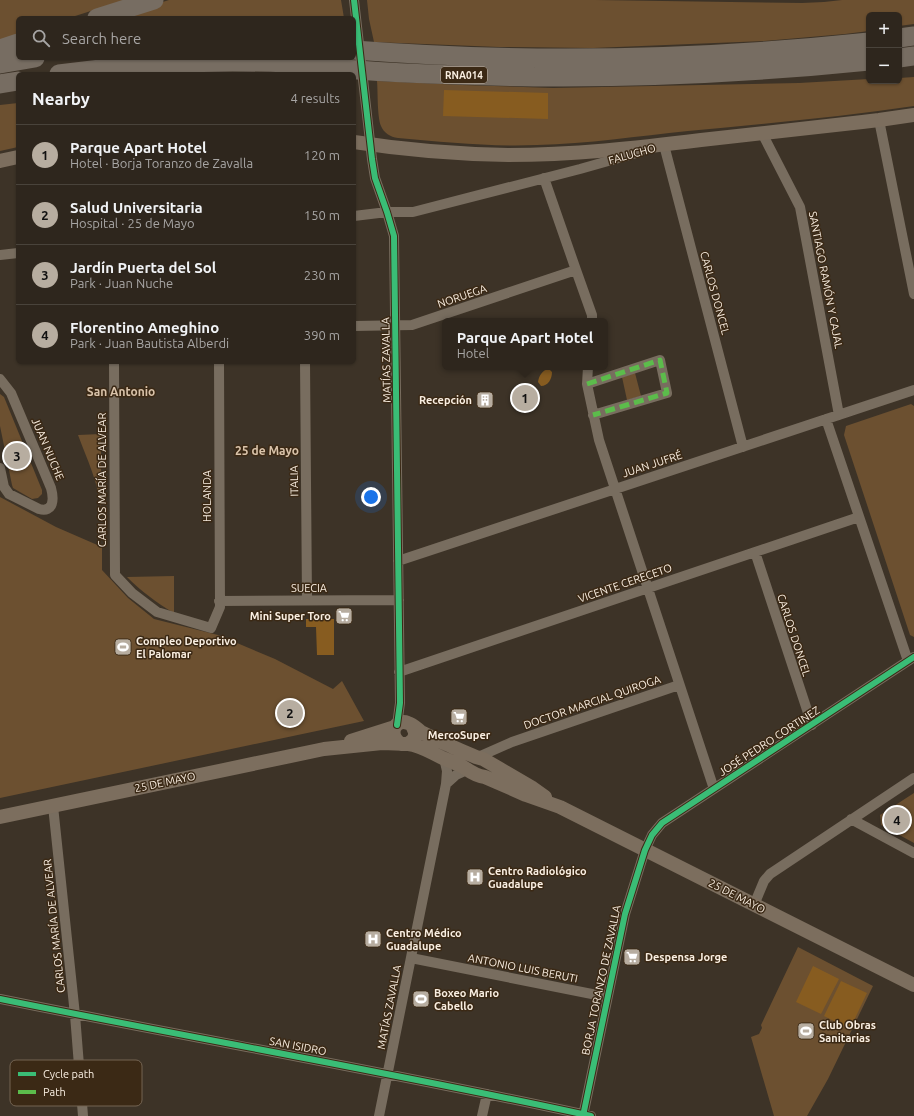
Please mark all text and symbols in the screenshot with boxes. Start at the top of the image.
map controls [866,12,902,84]
button: + [866,12,902,48]
search box [16,16,356,60]
icon: search [30,27,52,49]
text: Search here [62,30,141,47]
button: − [866,48,902,84]
road number: RNA014 [441,67,487,83]
text: Nearby [32,89,90,108]
text: 4 results [290,91,340,105]
text: Parque Apart Hotel [70,139,207,156]
street label: FALUCHO [607,142,657,166]
text: 1 [41,148,49,162]
text: 120 m [304,148,340,162]
text: Hotel · Borja Toranzo de Zavalla [70,156,253,170]
text: Salud Universitaria [70,199,203,216]
text: 2 [41,208,49,222]
text: 150 m [304,208,340,222]
street label: SANTIAGO RAMÓN Y CAJAL [807,210,846,350]
text: Hospital · 25 de Mayo [70,216,195,230]
street label: CARLOS DONCEL [698,250,732,336]
text: Jardín Puerta del Sol [70,259,216,276]
text: 3 [41,268,49,282]
text: 230 m [304,268,340,282]
text: Park · Juan Nuche [70,276,173,290]
street label: NORUEGA [436,282,489,310]
street label: MATÍAS ZAVALLA [378,316,393,403]
popup [442,318,608,370]
text: Florentino Ameghino [70,319,219,336]
text: 4 [41,328,49,342]
text: 390 m [304,328,340,342]
text: Parque Apart Hotel [457,329,593,346]
text: Park · Juan Bautista Alberdi [70,336,229,350]
text: Hotel [457,346,489,360]
pin: 1 [512,383,538,413]
district label: San Antonio [87,385,155,398]
building icon: Recepción [475,390,495,410]
place label: Recepción [419,394,472,406]
street label: CARLOS MARÍA DE ALVEAR [95,413,108,547]
street label: JUAN NUCHE [30,416,66,482]
pin: 3 [4,441,30,471]
district label: 25 de Mayo [235,444,299,457]
street label: JUAN JUFRÉ [620,448,683,479]
street label: ITALIA [288,465,300,497]
street label: HOLANDA [201,469,213,522]
your location [361,487,381,507]
street label: VICENTE CERECETO [576,561,674,605]
street label: SUECIA [291,582,328,594]
street label: CARLOS DONCEL [775,592,813,678]
supermarket icon: Mini Super Toro [334,606,354,626]
place label: Mini Super Toro [250,610,331,622]
place label: Compleo Deportivo El Palomar [136,635,237,660]
sports icon: Compleo Deportivo El Palomar [113,637,133,657]
street label: DOCTOR MARCIAL QUIROGA [522,673,663,731]
pin: 2 [277,698,303,728]
street label: JOSÉ PEDRO CORTINEZ [716,703,822,778]
supermarket icon: MercoSuper [449,707,469,727]
place label: MercoSuper [428,729,491,741]
street label: 25 DE MAYO [133,770,197,794]
pin: 4 [884,805,910,835]
street label: CARLOS MARÍA DE ALVEAR [40,858,67,994]
place label: Centro Radiológico Guadalupe [488,865,587,890]
hospital icon: Centro Radiológico Guadalupe [465,867,485,887]
street label: 25 DE MAYO [707,877,767,915]
street label: BORJA TORANZO DE ZAVALLA [579,903,623,1056]
place label: Centro Médico Guadalupe [386,927,462,952]
hospital icon: Centro Médico Guadalupe [363,929,383,949]
supermarket icon: Despensa Jorge [622,947,642,967]
street label: ANTONIO LUIS BERUTI [467,951,579,985]
place label: Despensa Jorge [645,951,727,963]
street label: MATÍAS ZAVALLA [374,963,403,1050]
place label: Boxeo Mario Cabello [434,987,499,1012]
sports icon: Boxeo Mario Cabello [411,989,431,1009]
place label: Club Obras Sanitarias [819,1019,876,1044]
sports icon: Club Obras Sanitarias [796,1021,816,1041]
street label: SAN ISIDRO [268,1035,328,1057]
legend [10,1060,142,1106]
text: Cycle path [43,1068,94,1080]
text: Path [43,1086,66,1098]

